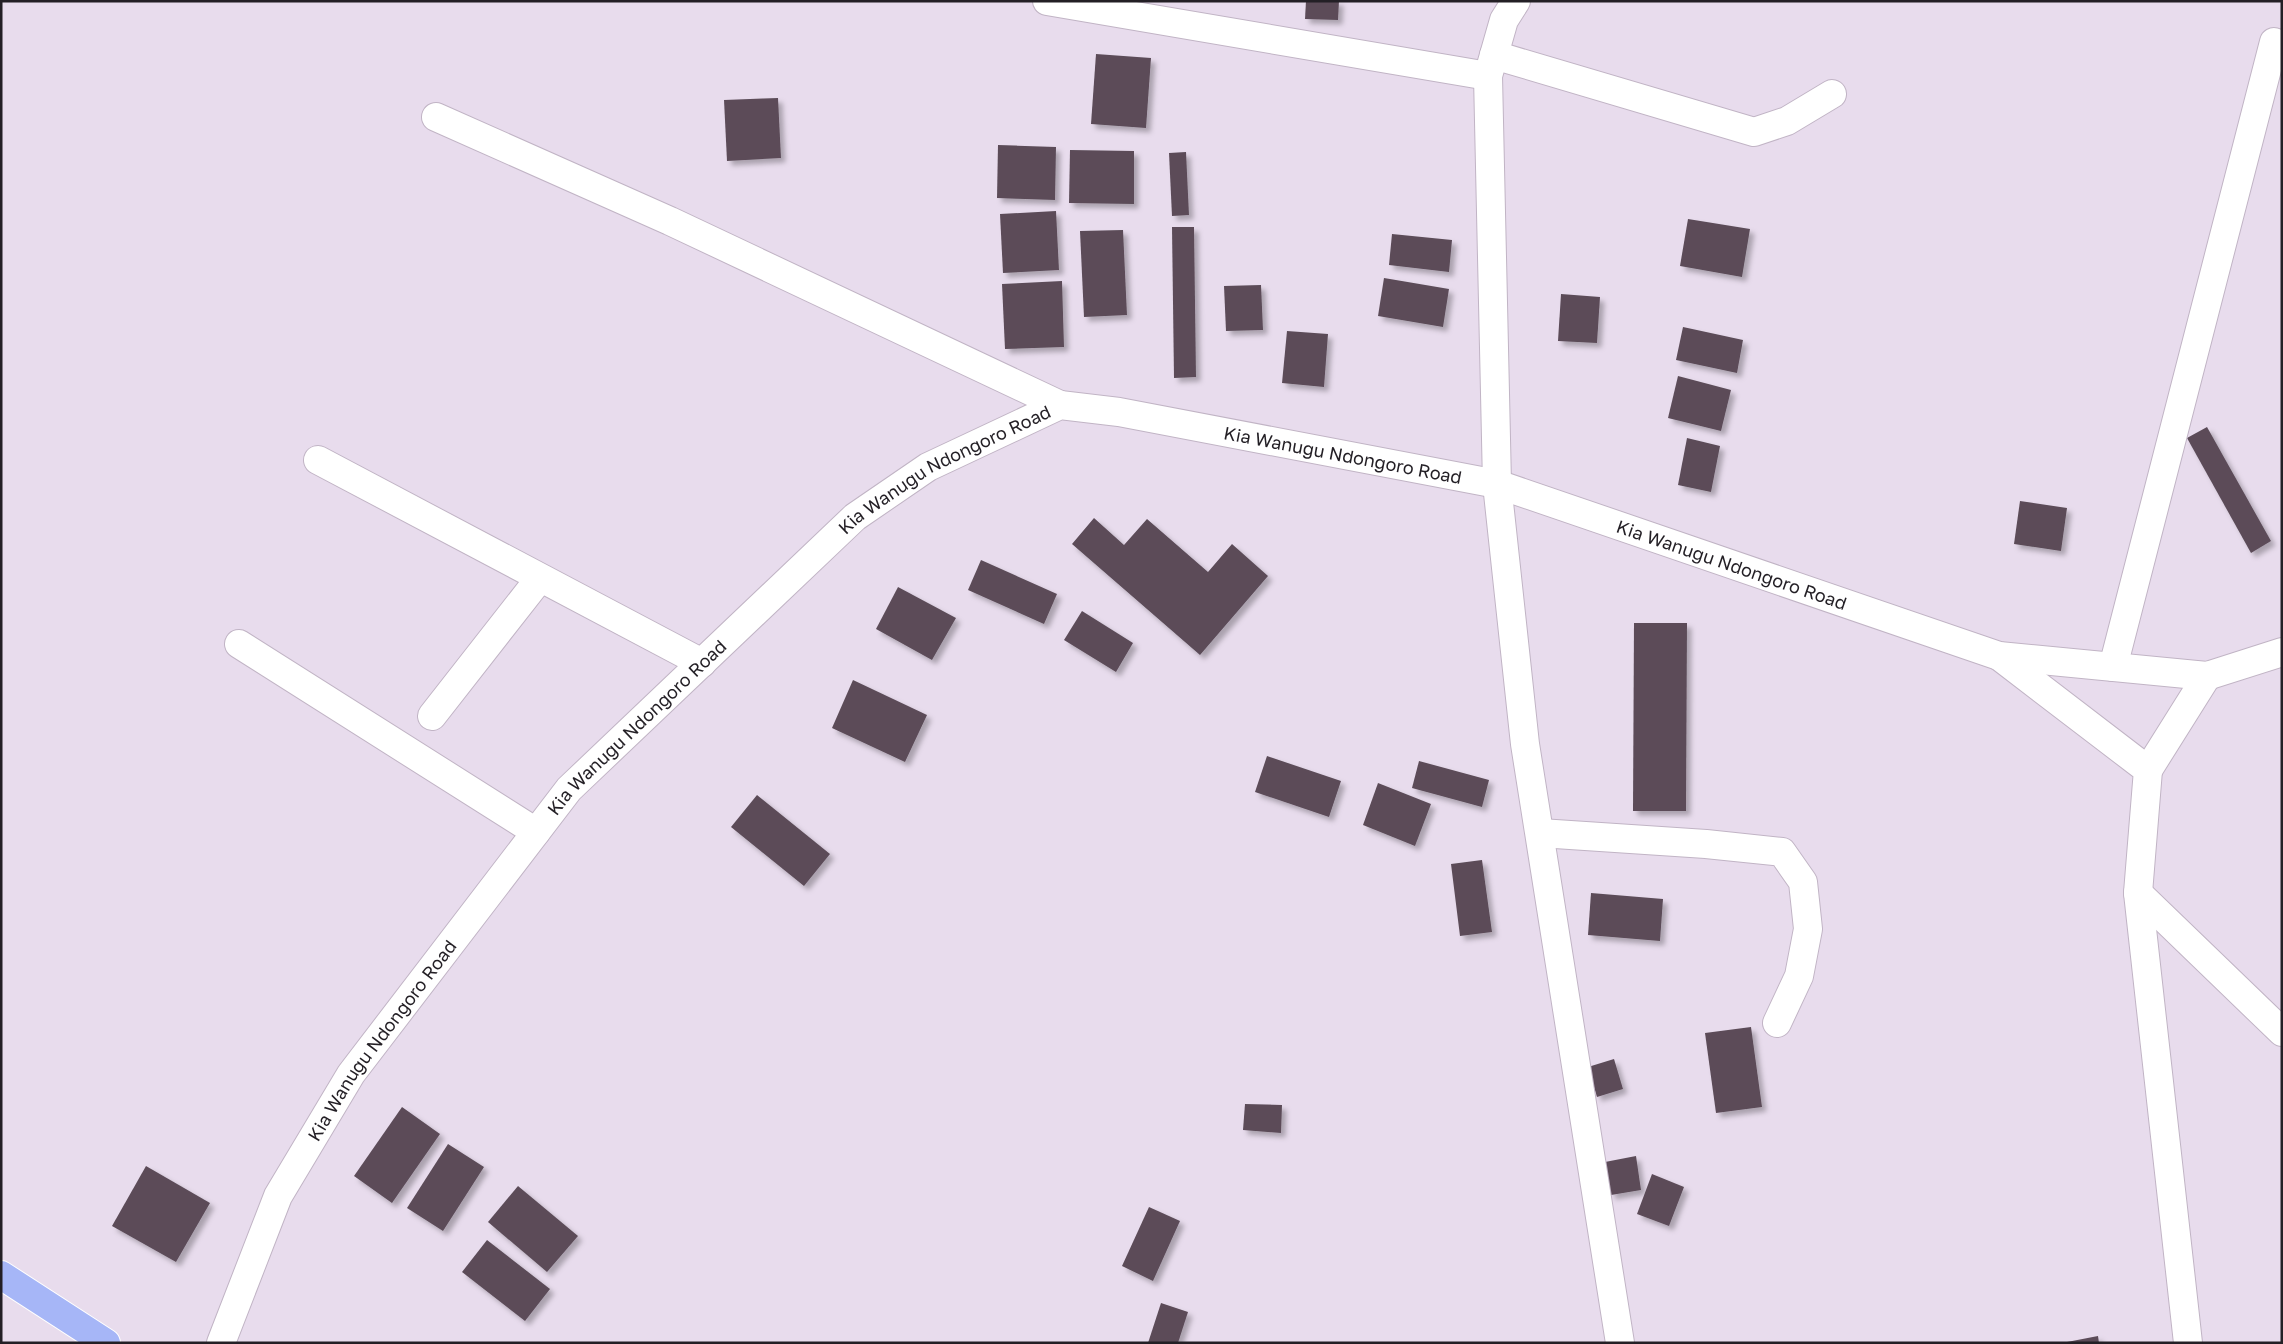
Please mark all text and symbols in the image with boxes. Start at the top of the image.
street label: Kia Wanugu Ndongoro Road [833,400,1054,538]
street label: Kia Wanugu Ndongoro Road [1222,421,1464,488]
street label: Kia Wanugu Ndongoro Road [1614,515,1850,614]
street label: Kia Wanugu Ndongoro Road [542,635,730,819]
street label: Kia Wanugu Ndongoro Road [303,935,461,1145]

